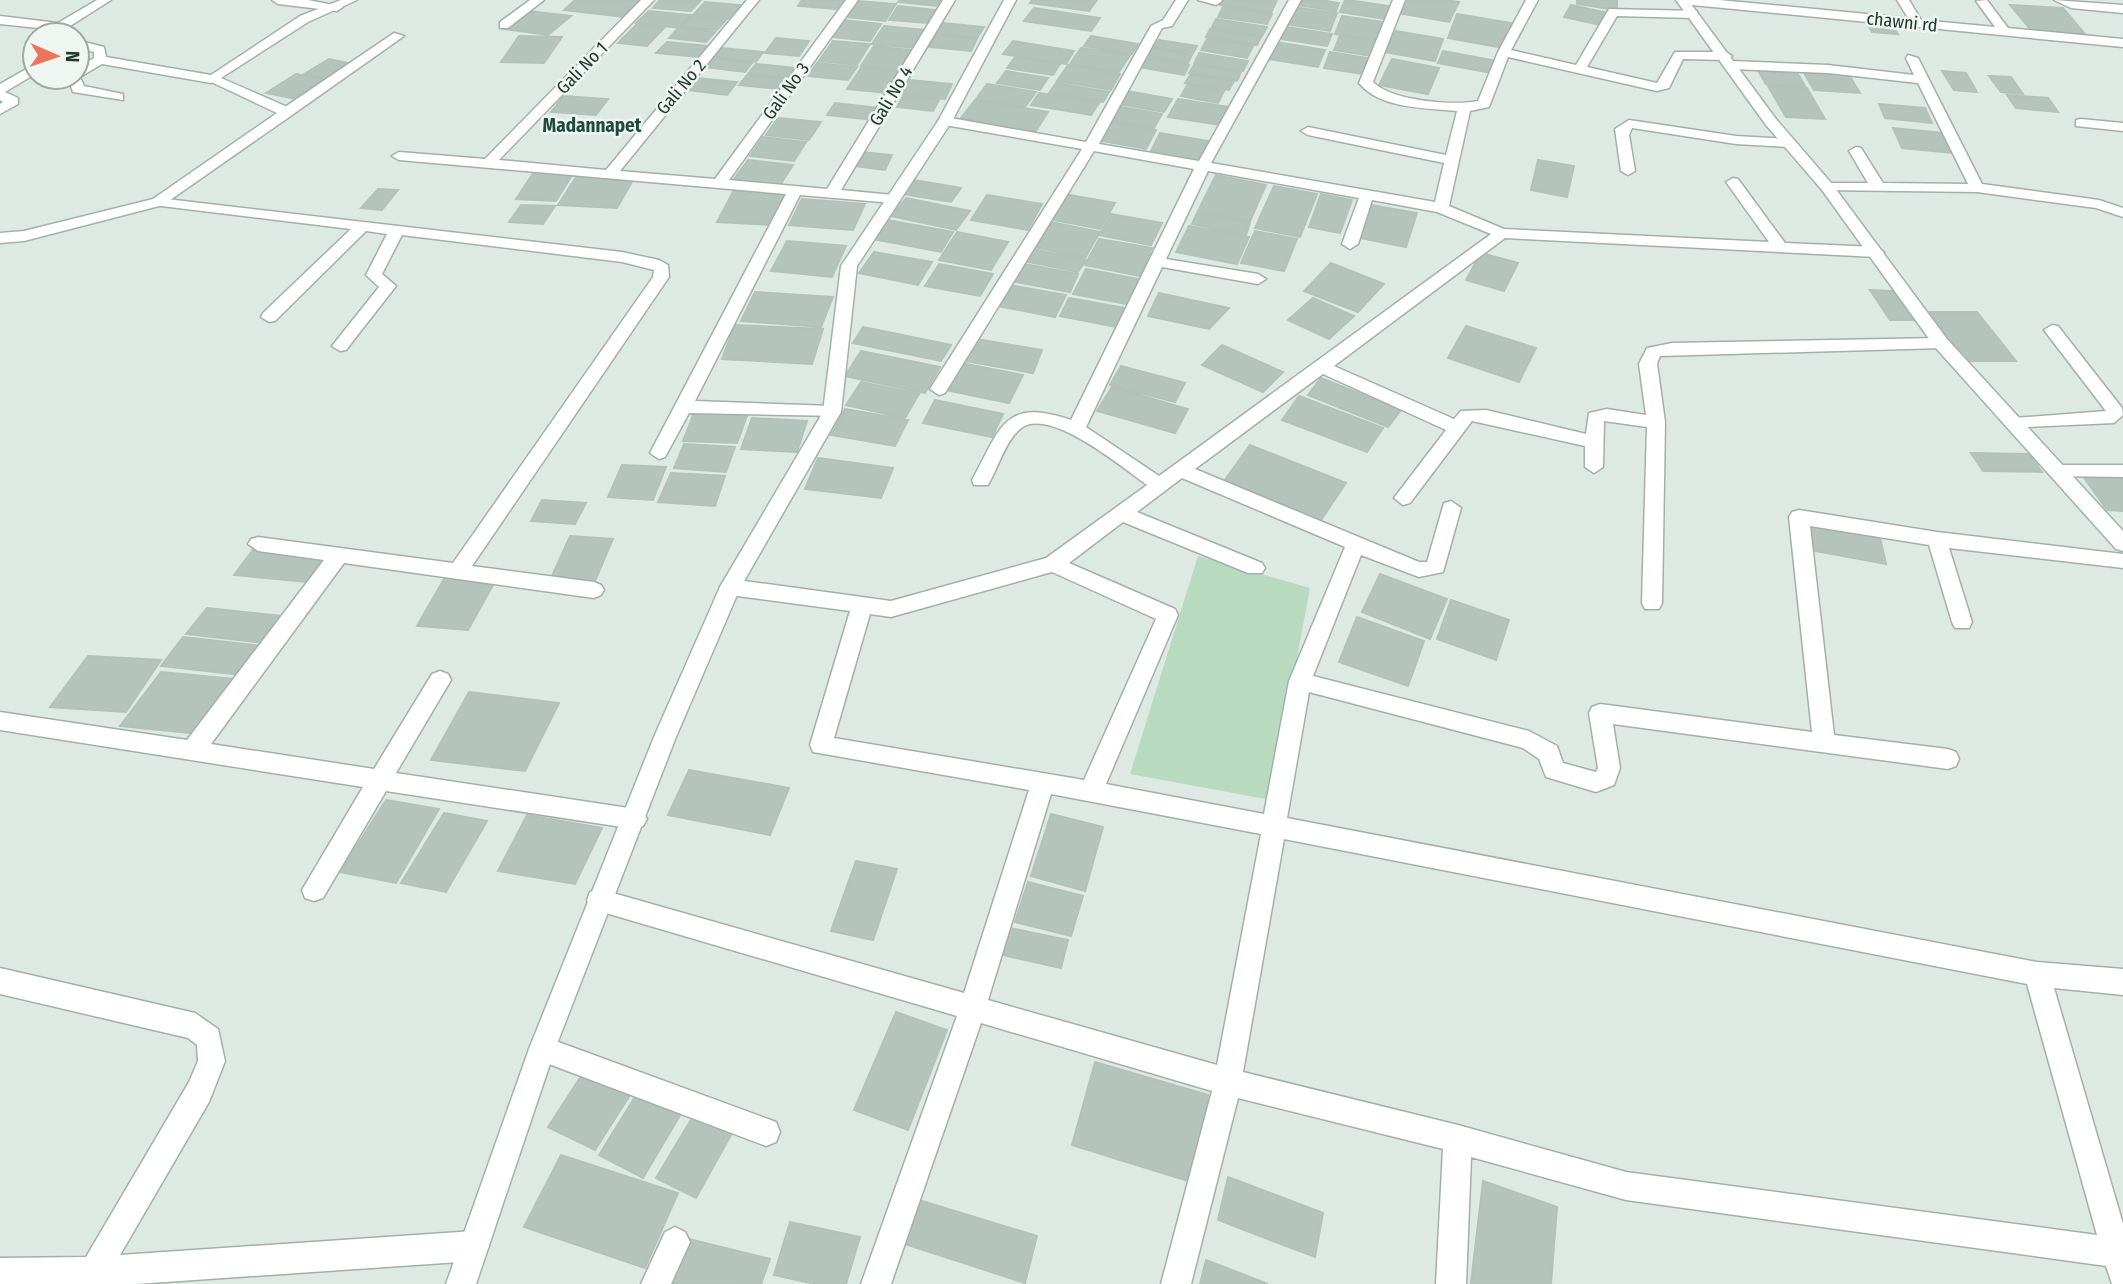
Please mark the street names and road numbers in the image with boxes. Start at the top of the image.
street label: chawni rd [1865,7,1939,37]
street label: Gali No 1 [552,37,612,99]
street label: Gali No 2 [652,55,710,119]
street label: Gali No 3 [758,58,814,124]
street label: Gali No 4 [865,62,918,130]

